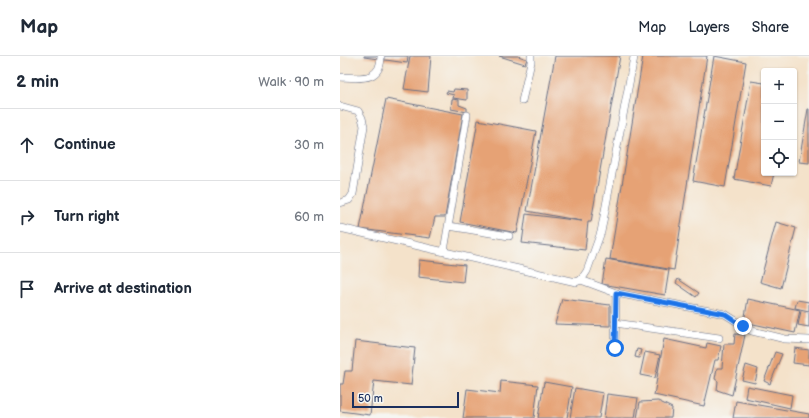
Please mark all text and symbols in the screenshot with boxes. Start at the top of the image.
text: Map [20,16,58,39]
text: Map [638,19,666,36]
text: Layers [688,19,730,36]
text: Share [752,19,789,36]
map controls [761,68,797,176]
button: + [761,68,797,104]
text: 2 min [16,72,59,92]
text: Walk · 90 m [258,74,324,90]
button: − [761,104,797,140]
icon: ahead [16,134,38,156]
text: Continue [54,135,116,154]
text: 30 m [294,137,324,153]
button: locate [761,140,797,176]
icon: right [16,206,38,228]
text: Turn right [54,207,119,226]
text: 60 m [294,209,324,225]
icon: arrive [16,278,38,300]
text: Arrive at destination [54,279,192,298]
route end [734,317,752,335]
route start [606,339,624,357]
scale bar [352,390,459,409]
text: 50 m [358,392,383,405]

